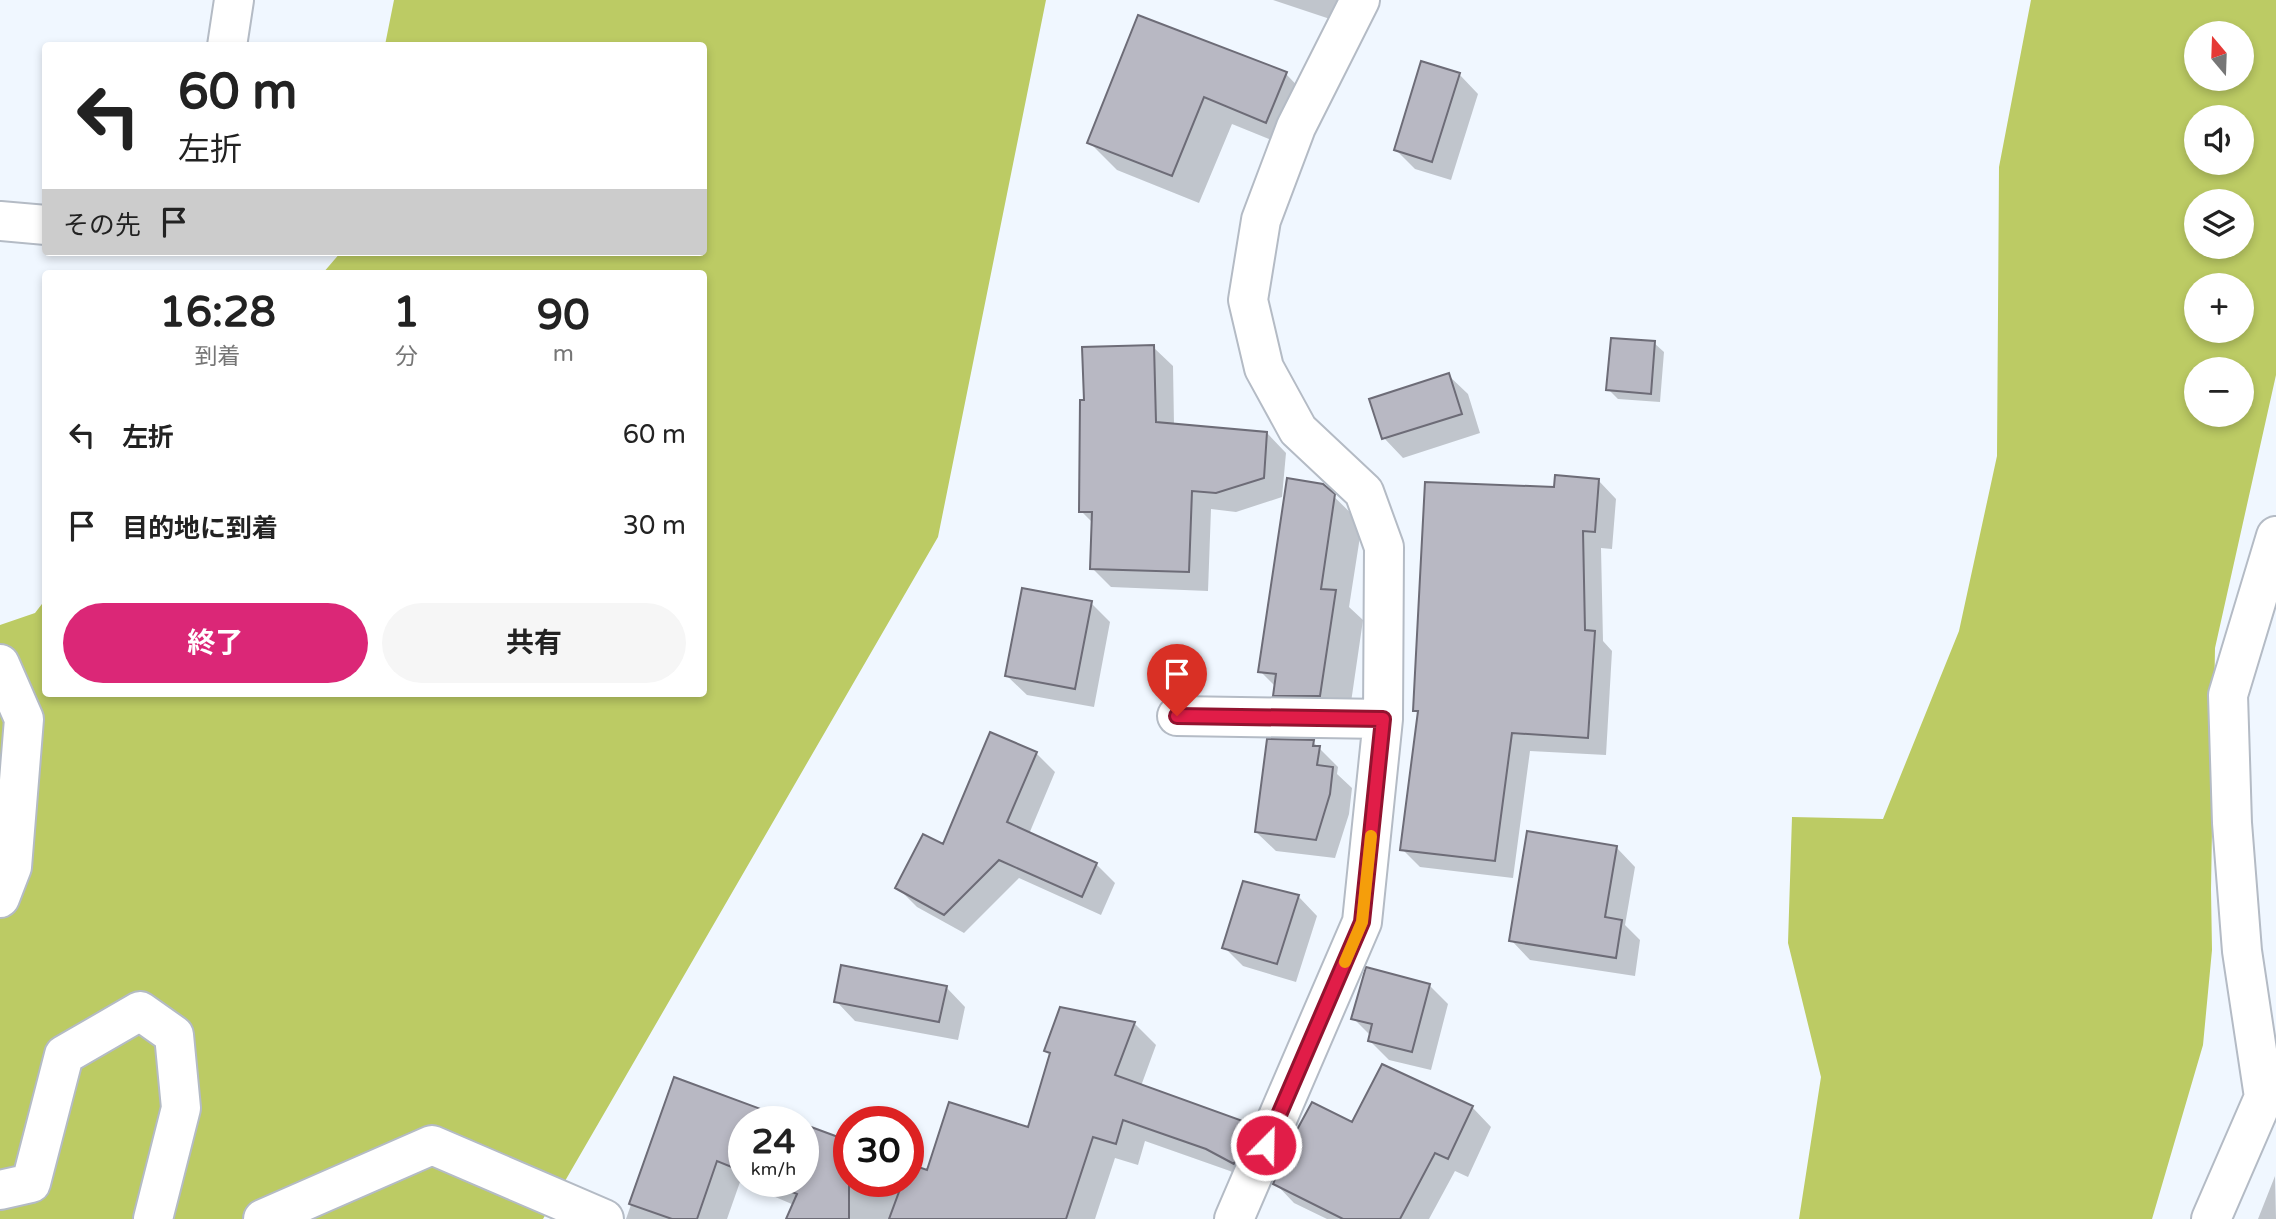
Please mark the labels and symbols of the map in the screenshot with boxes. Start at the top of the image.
north arrow [2184,21,2254,91]
pin [1147,644,1207,716]
speed limit sign: 30 [833,1106,924,1197]
position arrow [1229,1108,1303,1182]

